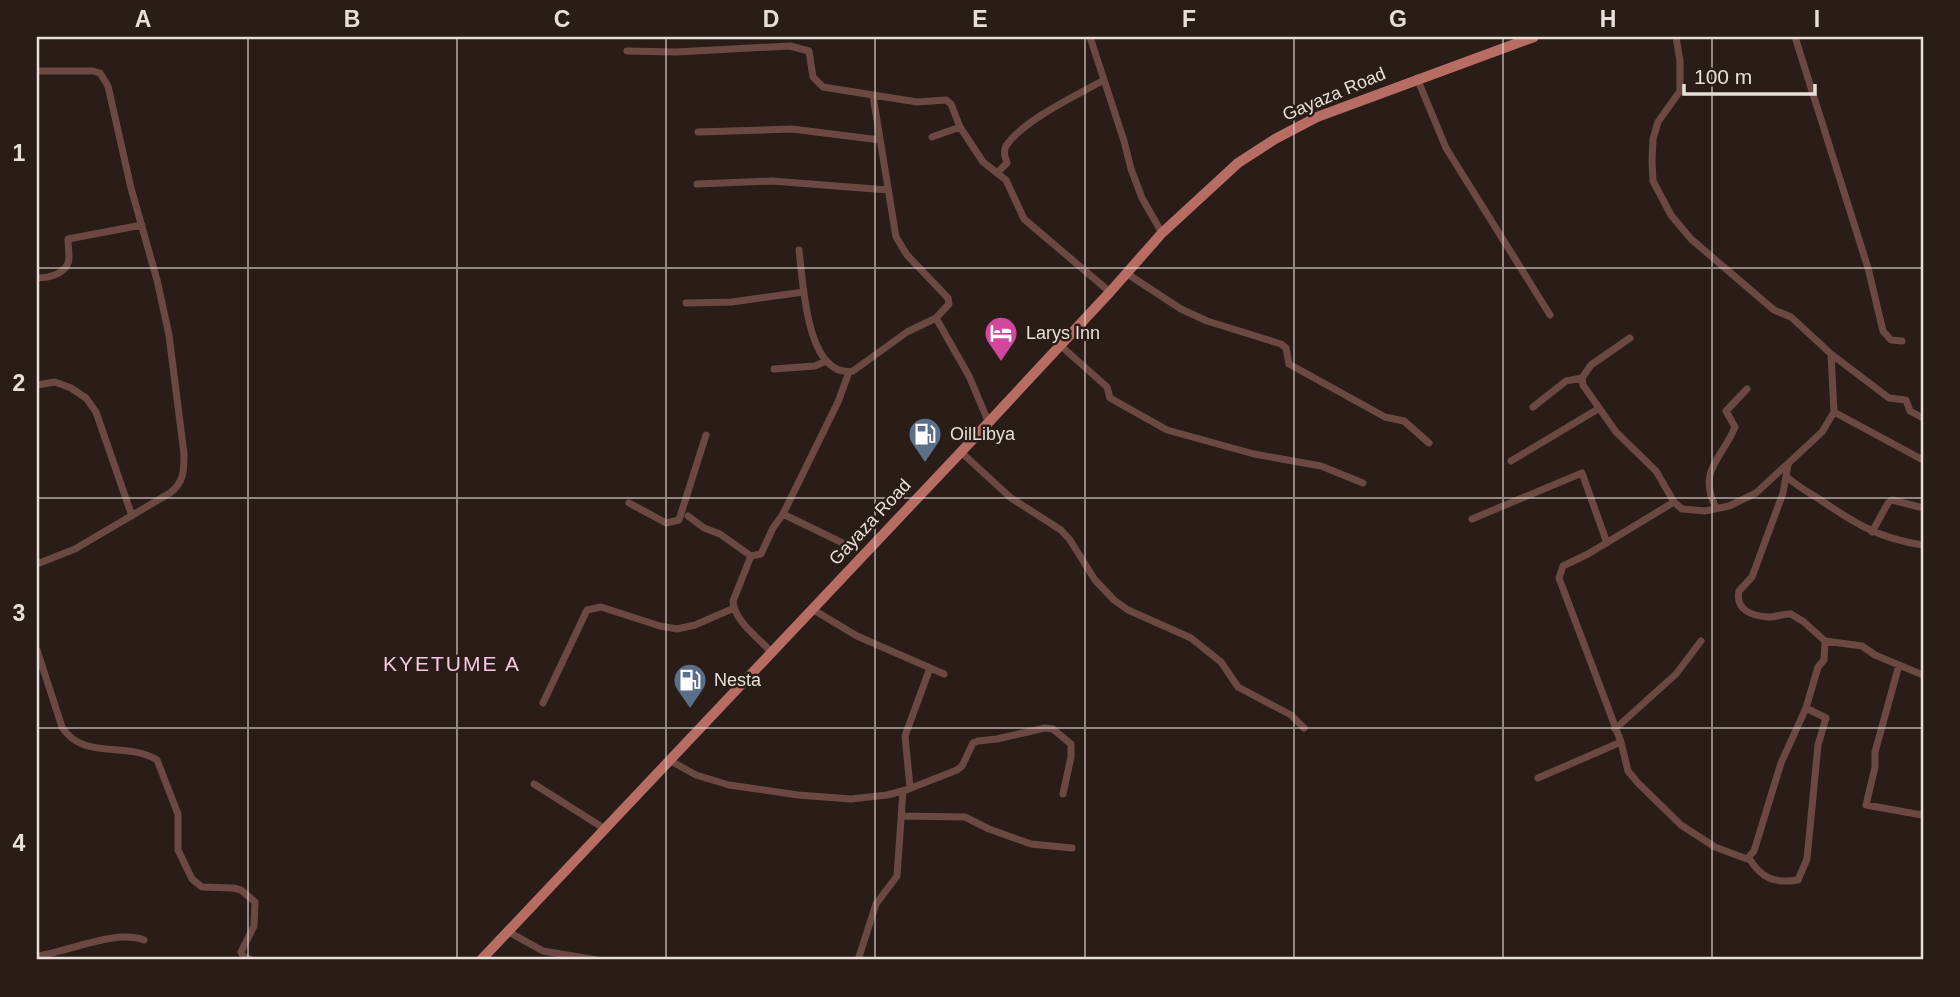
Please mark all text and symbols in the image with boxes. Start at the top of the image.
text: A [135,6,151,32]
text: B [344,6,360,32]
text: C [554,6,570,32]
text: D [763,6,779,32]
text: E [972,6,988,32]
text: F [1182,6,1196,32]
text: G [1389,6,1407,32]
text: H [1600,6,1616,32]
text: I [1814,6,1820,32]
scale bar [1684,52,1815,96]
street label: Gayaza Road [1279,63,1389,125]
text: 100 m [1694,65,1752,88]
text: 1 [13,140,26,166]
hotel icon: Larys Inn [982,314,1020,363]
place label: Larys Inn [1026,323,1100,343]
text: 2 [13,370,25,396]
fuel station icon: OilLibya [906,415,944,464]
place label: OilLibya [950,424,1016,444]
street label: Gayaza Road [825,475,915,569]
text: 3 [13,600,25,626]
district label: KYETUME A [383,652,521,675]
fuel station icon: Nesta [671,661,709,710]
place label: Nesta [714,670,762,690]
text: 4 [13,830,26,856]

